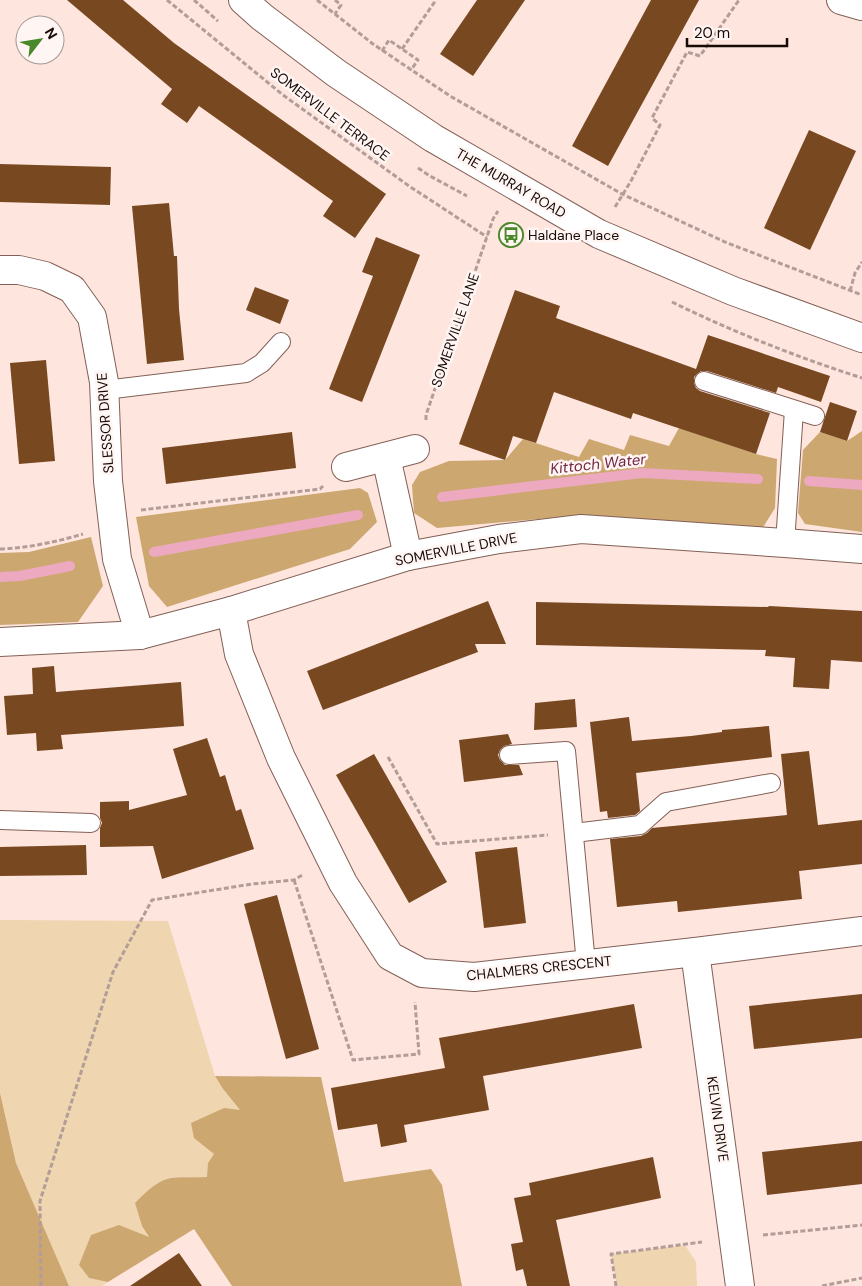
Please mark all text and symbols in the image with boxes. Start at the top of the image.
north arrow [15,15,65,65]
scale bar [687,15,787,47]
text: 20 m [694,23,730,43]
text: N [41,24,61,42]
street label: SOMERVILLE TERRACE [267,63,393,165]
street label: THE MURRAY ROAD [453,144,569,222]
bus stop icon: Haldane Place [498,222,524,248]
place label: Haldane Place [528,226,619,244]
street label: SOMERVILLE LANE [427,270,483,390]
street label: SLESSOR DRIVE [92,372,118,474]
water label: Kittoch Water [549,449,647,479]
street label: SOMERVILLE DRIVE [393,528,519,570]
street label: CHALMERS CRESCENT [465,951,613,985]
street label: KELVIN DRIVE [703,1075,733,1163]

